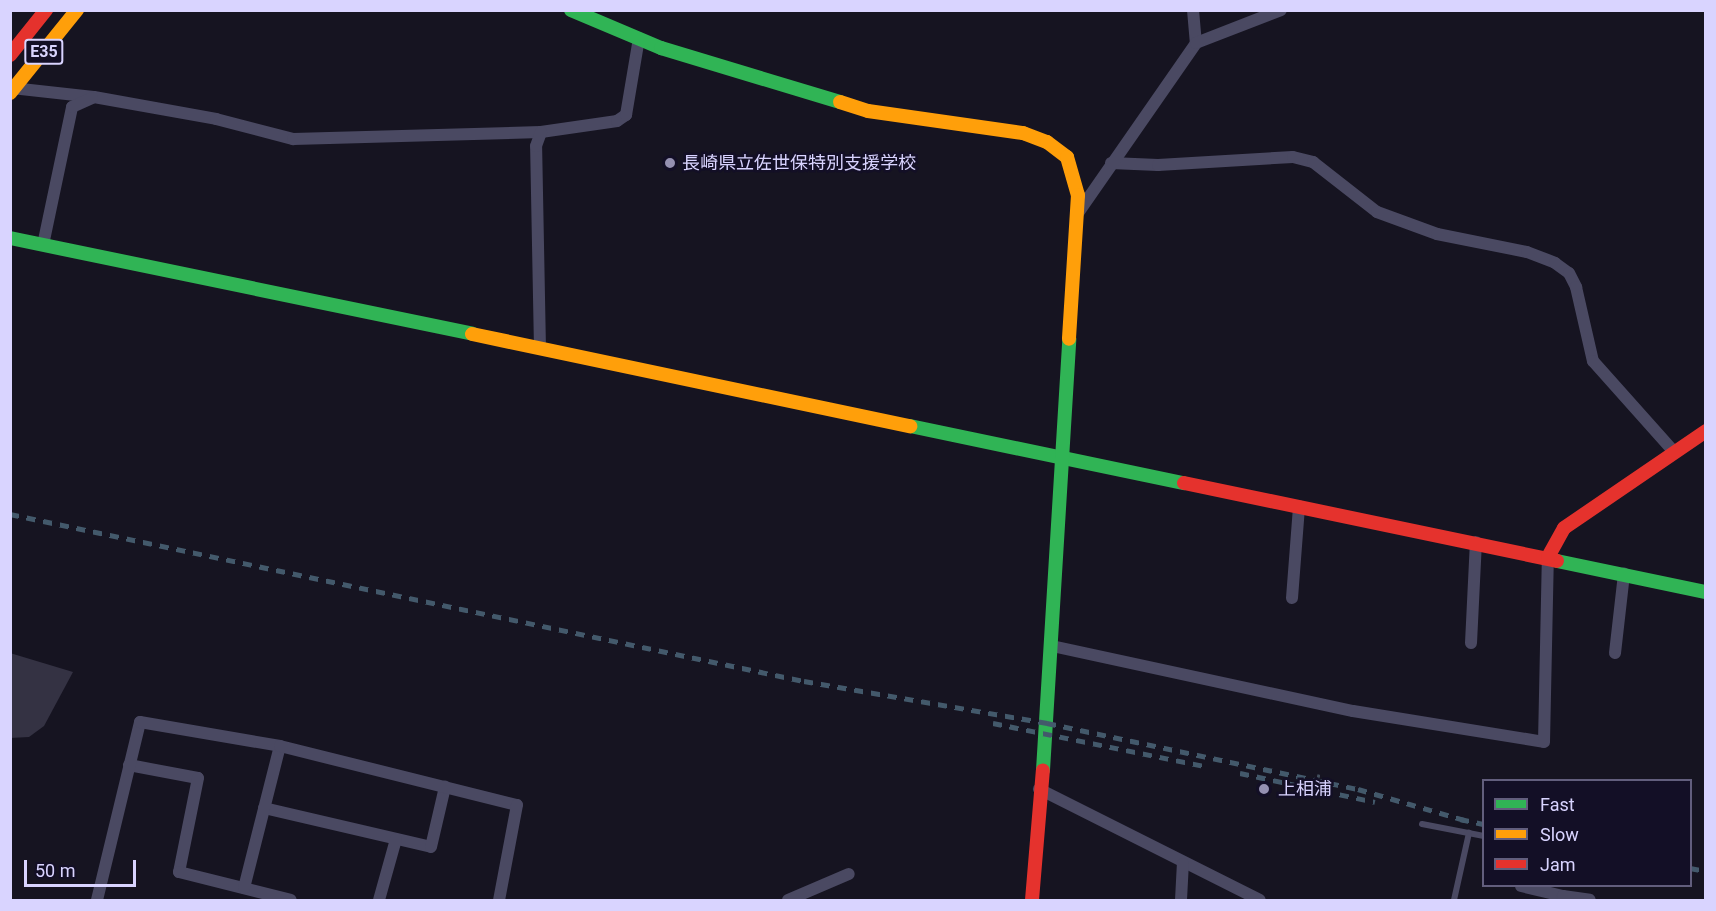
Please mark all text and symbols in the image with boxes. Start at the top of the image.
road number: E35 [23,39,65,65]
place label: 長崎県立佐世保特別支援学校 [682,152,916,174]
marker: 長崎県立佐世保特別支援学校 [663,156,677,170]
place label: 上相浦 [1278,778,1332,800]
legend [1482,779,1692,887]
marker: 上相浦 [1255,780,1273,798]
text: Fast [1540,794,1575,815]
text: Slow [1540,824,1579,845]
scale bar [27,848,140,886]
text: Jam [1540,854,1576,875]
text: 50 m [35,860,75,881]

